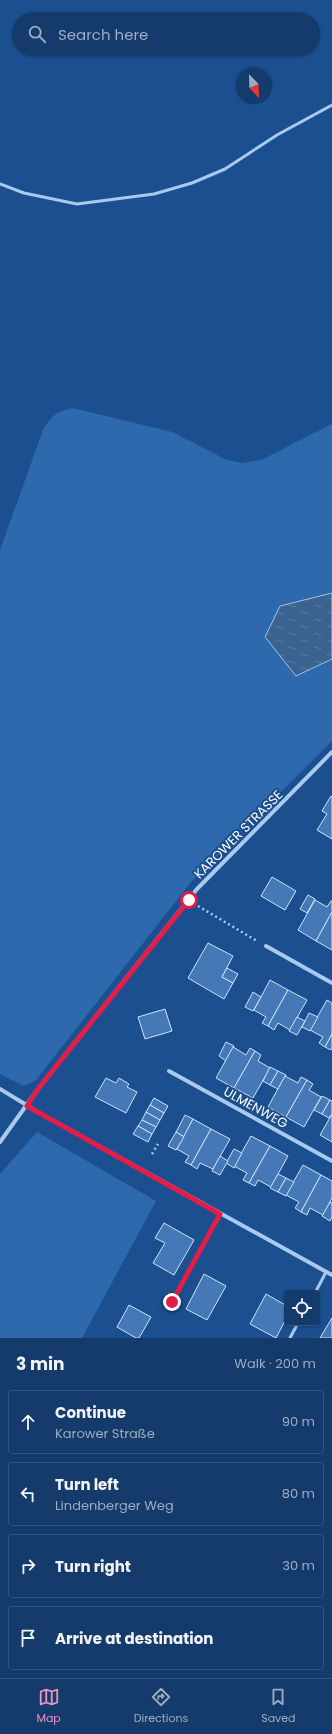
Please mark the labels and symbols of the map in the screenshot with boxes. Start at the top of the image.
north arrow [236,68,272,104]
street label: KAROWER STRASSE [190,786,287,883]
route start [180,891,198,909]
street label: ULMENWEG [220,1082,291,1133]
route end [163,1293,181,1311]

